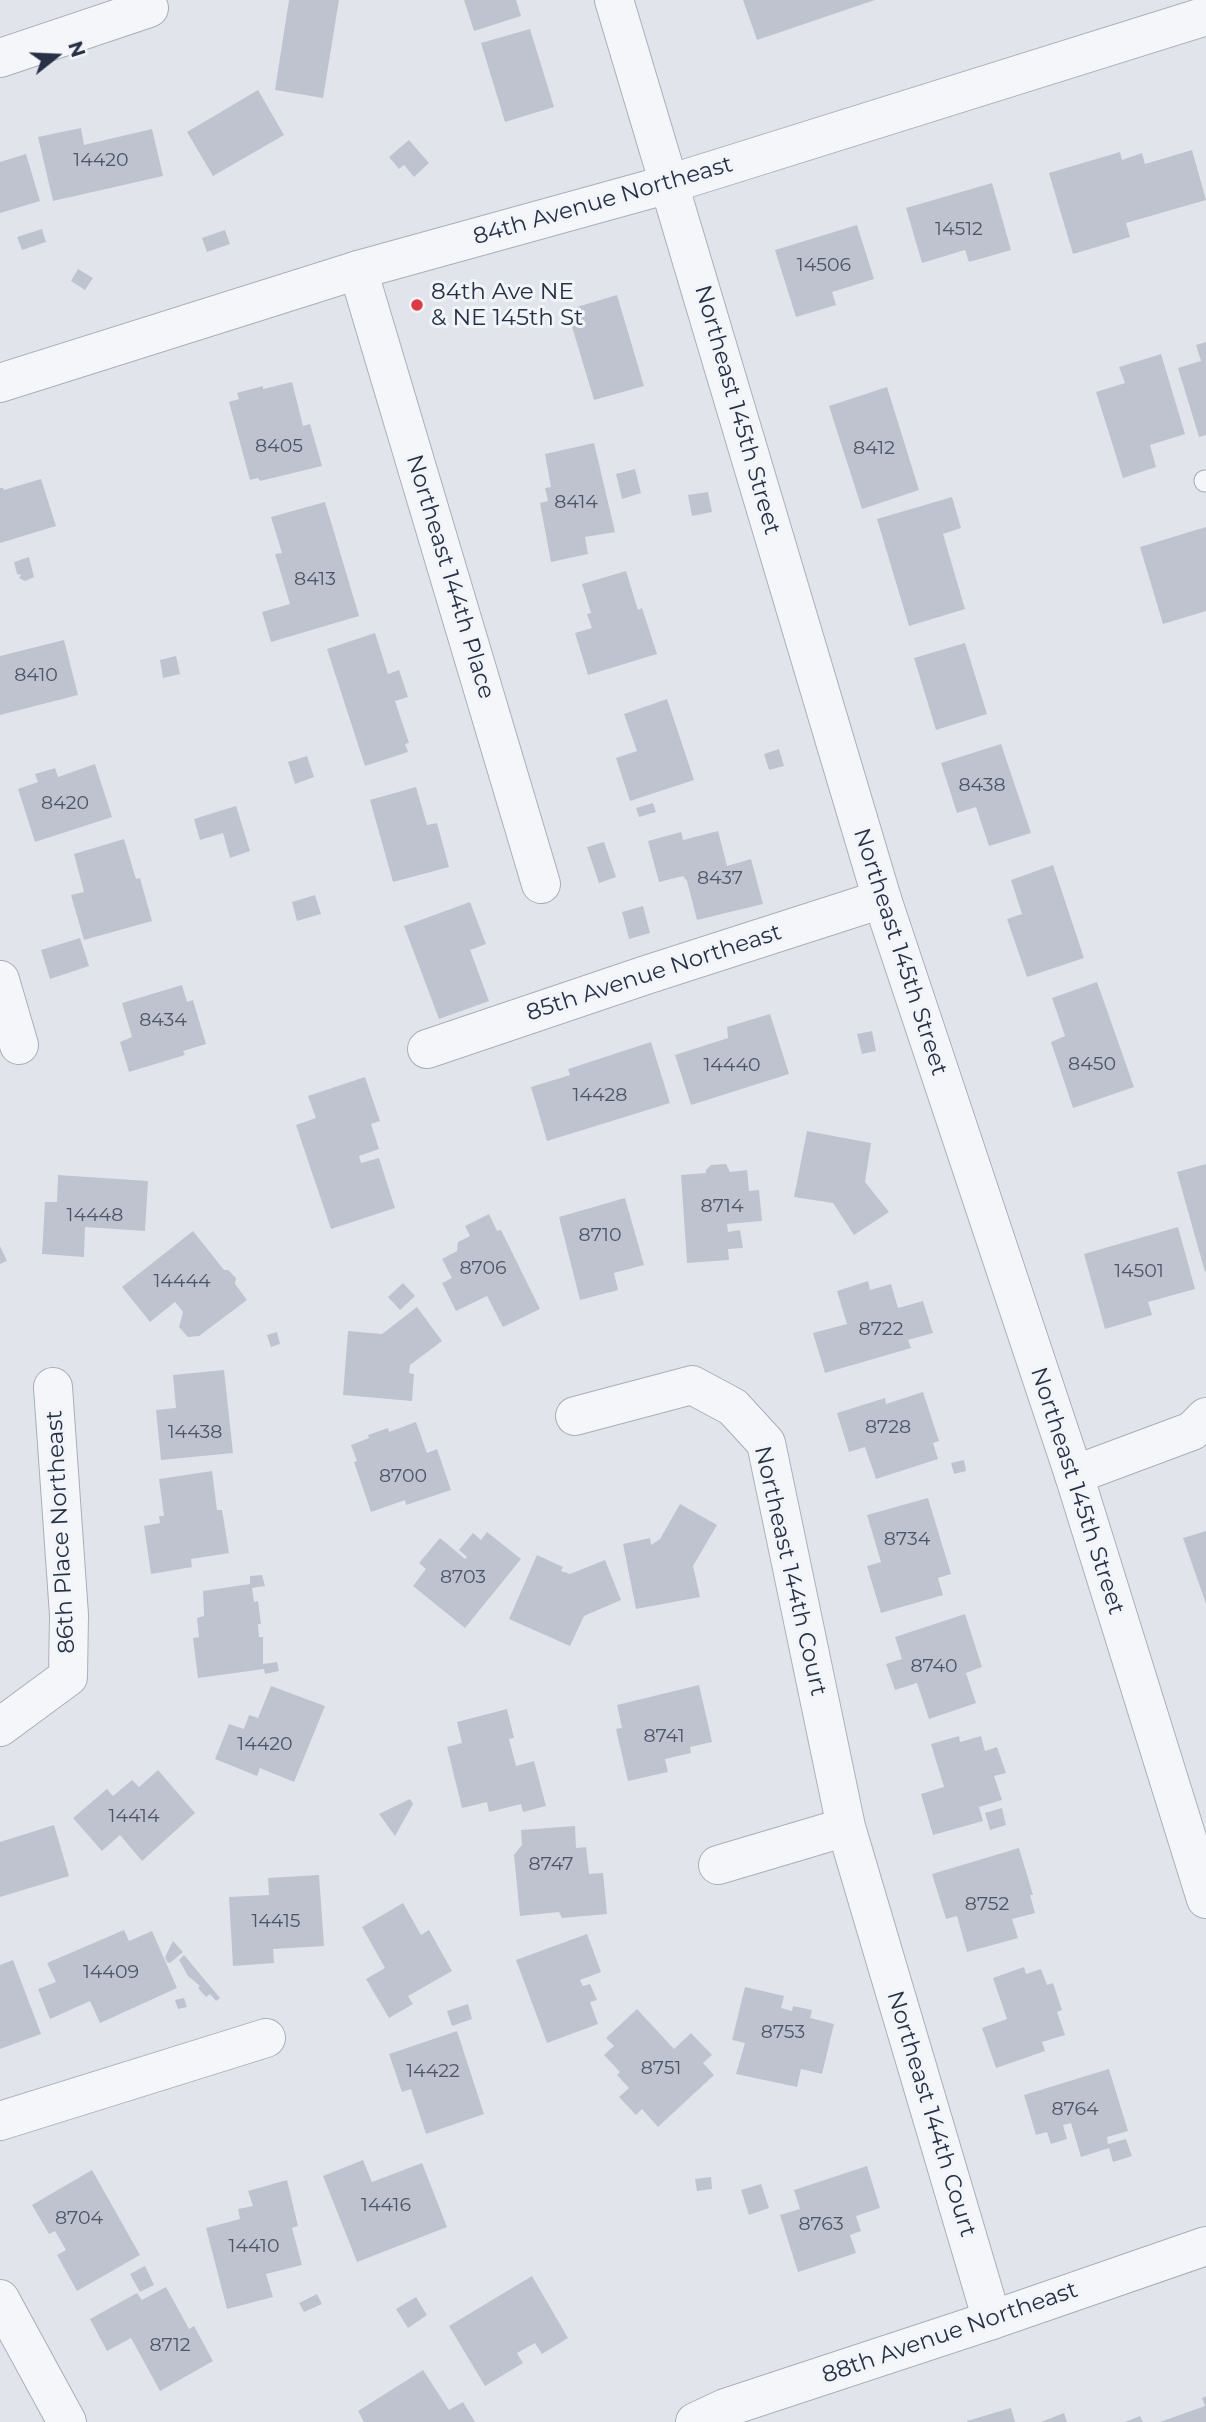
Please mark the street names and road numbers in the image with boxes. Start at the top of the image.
street label: 84th Avenue Northeast [470,151,736,251]
street label: Northeast 145th Street [688,282,786,538]
street label: Northeast 144th Place [400,452,500,702]
street label: Northeast 145th Street [847,825,953,1079]
street label: 85th Avenue Northeast [523,919,785,1027]
street label: Northeast 145th Street [1024,1364,1130,1618]
street label: 86th Place Northeast [41,1410,81,1654]
street label: Northeast 144th Court [748,1443,832,1699]
street label: Northeast 144th Court [880,1988,982,2240]
street label: 88th Avenue Northeast [819,2276,1081,2390]

